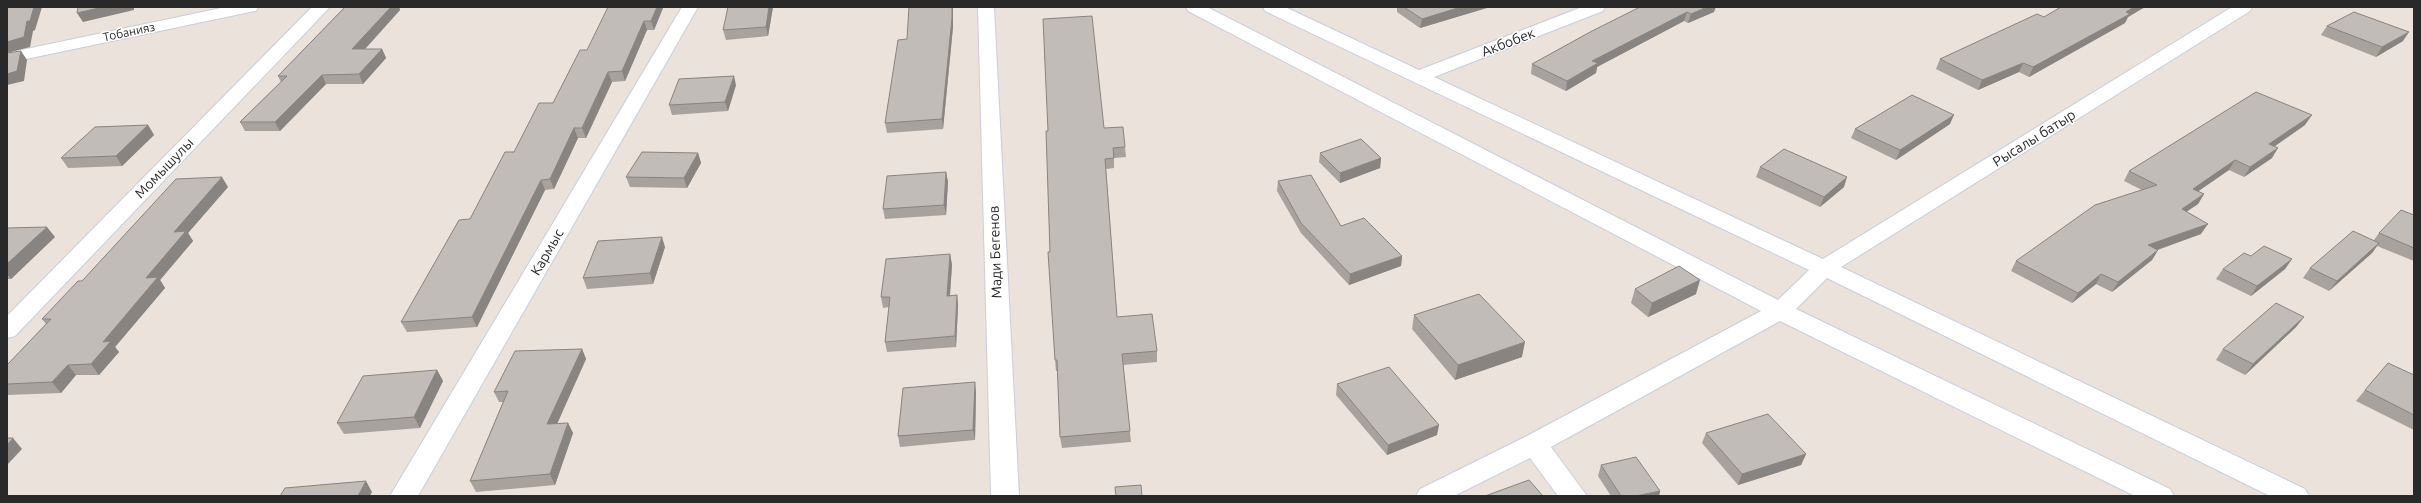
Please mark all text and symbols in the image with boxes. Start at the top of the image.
street label: Тобанияз [102,20,156,43]
street label: Акбобек [1479,25,1537,59]
street label: Рысалы батыр [1990,106,2078,170]
street label: Момышулы [131,135,197,201]
street label: Мади Бегенов [985,205,1005,299]
street label: Кармыс [527,225,567,278]

